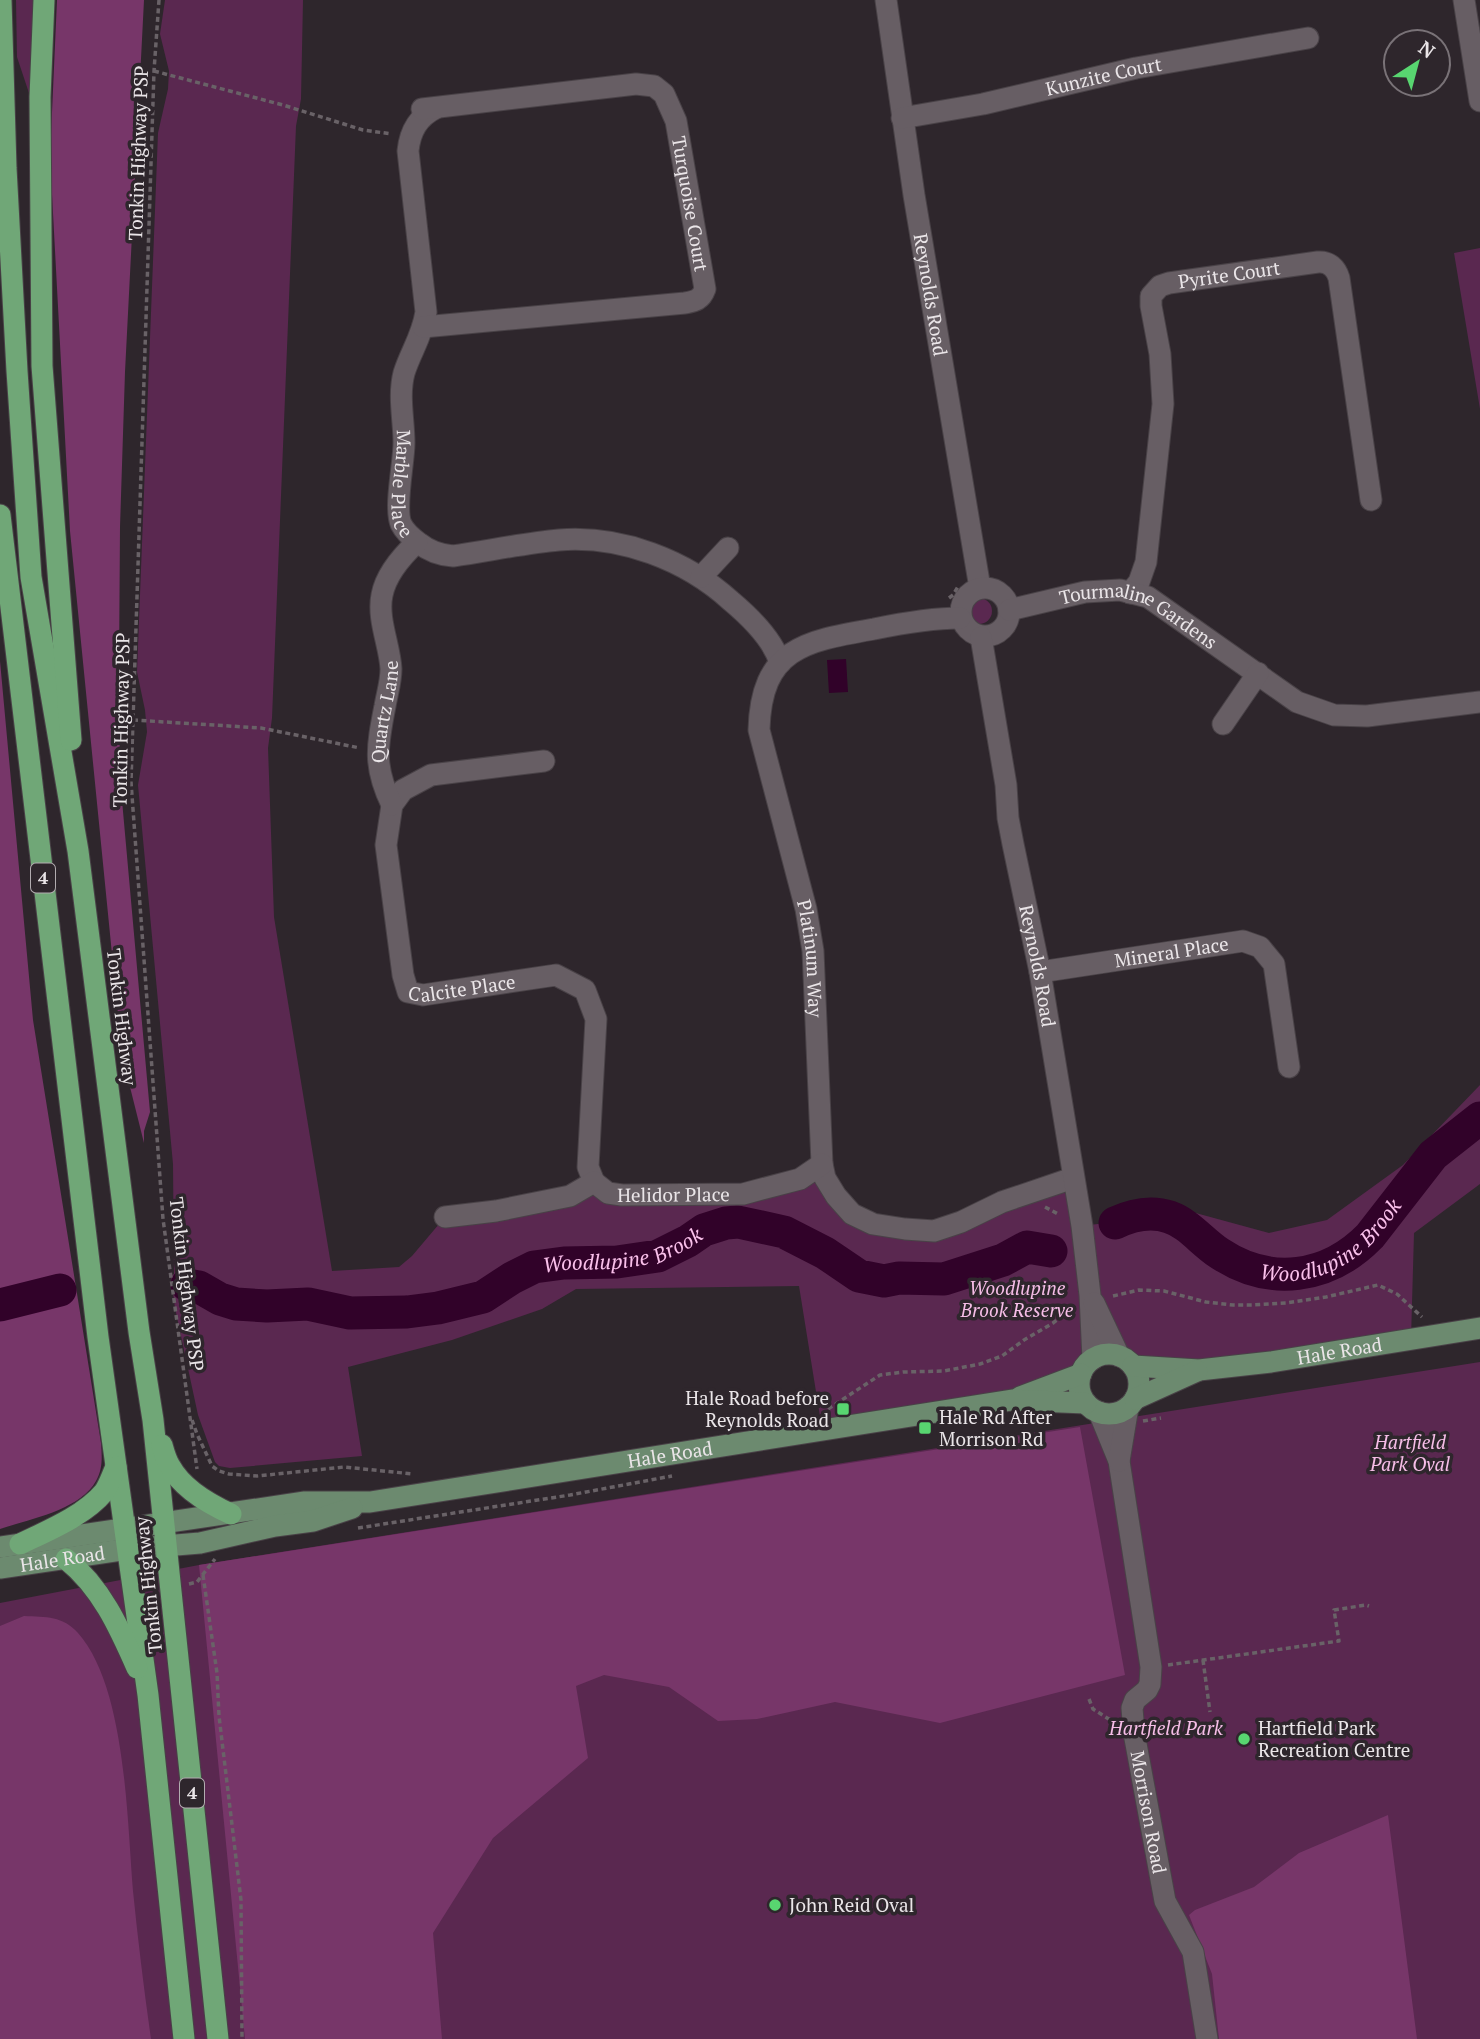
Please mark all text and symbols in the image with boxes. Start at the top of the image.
north arrow [1382,28,1452,98]
text: N [1414,34,1441,64]
street label: Kunzite Court [1043,51,1163,101]
street label: Tonkin Highway PSP [122,65,153,241]
street label: Turquoise Court [667,134,715,273]
street label: Reynolds Road [909,231,954,358]
street label: Pyrite Court [1177,254,1282,294]
street label: Marble Place [386,429,419,543]
street label: Tourmaline Gardens [1057,577,1222,654]
street label: Tonkin Highway PSP [106,632,135,808]
street label: Quartz Lane [365,659,403,763]
road number: 4 [31,864,55,892]
street label: Platinum Way [792,896,829,1018]
street label: Reynolds Road [1014,902,1062,1029]
street label: Mineral Place [1113,930,1230,972]
street label: Tonkin Highway [102,947,143,1087]
street label: Calcite Place [406,968,517,1007]
street label: Helidor Place [617,1181,730,1207]
water label: Woodlupine Brook [1258,1192,1407,1288]
street label: Tonkin Highway PSP [164,1196,211,1372]
water label: Woodlupine Brook [541,1220,708,1279]
park label: Woodlupine Brook Reserve [960,1275,1074,1322]
street label: Hale Road [1295,1331,1384,1370]
place label: Hale Road before Reynolds Road [685,1385,829,1432]
marker: Hale Road before Reynolds Road [835,1401,851,1417]
place label: Hale Rd After Morrison Rd [939,1404,1053,1451]
marker: Hale Rd After Morrison Rd [917,1420,933,1436]
park label: Hartfield Park Oval [1369,1429,1451,1476]
street label: Hale Road [626,1435,715,1473]
street label: Tonkin Highway [128,1515,167,1655]
street label: Hale Road [18,1540,107,1577]
park label: Hartfield Park [1108,1715,1224,1740]
place label: Hartfield Park Recreation Centre [1258,1715,1410,1762]
marker: Hartfield Park Recreation Centre [1236,1731,1252,1747]
street label: Morrison Road [1126,1749,1173,1876]
road number: 4 [180,1778,204,1808]
place label: John Reid Oval [789,1892,914,1917]
marker: John Reid Oval [767,1897,783,1913]

